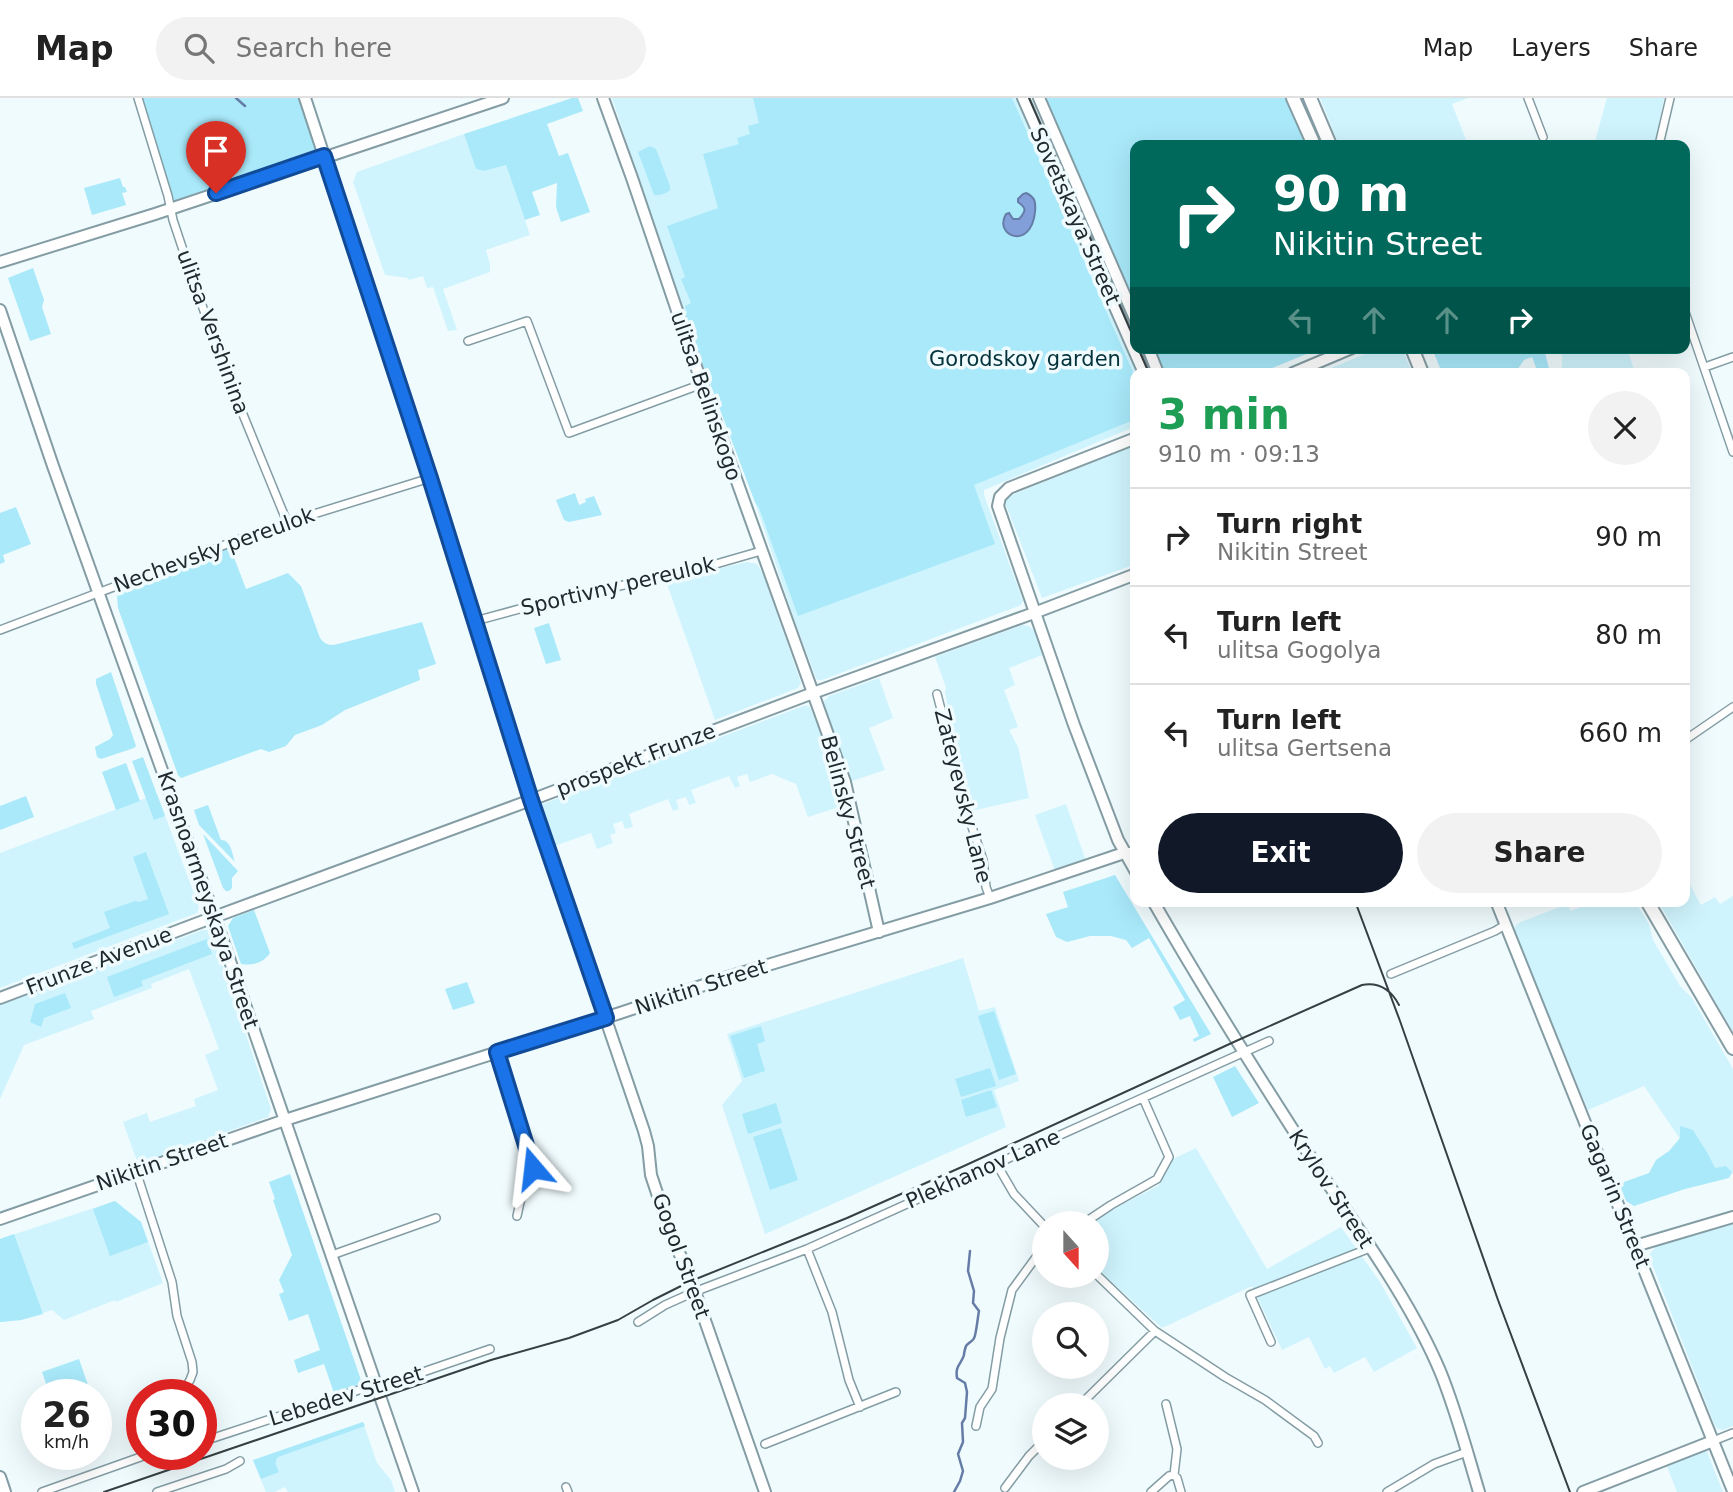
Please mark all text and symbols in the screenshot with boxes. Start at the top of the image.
search box [156,17,646,80]
text: Map [35,29,114,68]
icon: search [180,29,218,67]
text: Search here [236,33,392,63]
text: Map [1423,34,1473,62]
text: Layers [1511,34,1591,62]
text: Share [1629,34,1698,62]
pin [186,121,246,193]
street label: Sovetskaya Street [1025,124,1125,308]
icon: arrive [197,132,235,170]
text: 90 m [1273,166,1409,223]
icon: right [1158,168,1249,259]
text: Nikitin Street [1273,225,1482,263]
street label: ulitsa Vershinina [172,246,254,418]
icon: left [1282,301,1320,339]
icon: ahead [1355,301,1393,339]
icon: ahead [1428,301,1466,339]
icon: right [1501,301,1539,339]
street label: ulitsa Belinskogo [666,308,746,484]
park label: Gorodskoy garden [929,347,1121,371]
text: 3 min [1158,390,1290,439]
button: close [1588,391,1662,465]
text: 910 m · 09:13 [1158,441,1320,467]
street label: Nechevsky pereulok [110,502,318,597]
text: Turn right [1217,509,1362,539]
icon: right [1158,518,1196,556]
text: 90 m [1595,522,1662,552]
text: Nikitin Street [1217,539,1368,565]
street label: Sportivny pereulok [519,552,718,620]
text: Turn left [1217,607,1341,637]
icon: left [1158,616,1196,654]
text: 80 m [1595,620,1662,650]
text: ulitsa Gogolya [1217,637,1381,663]
text: Turn left [1217,705,1341,735]
street label: Zateyevsky Lane [930,707,996,885]
icon: left [1158,714,1196,752]
text: 660 m [1579,718,1662,748]
street label: prospekt Frunze [553,719,719,801]
street label: Belinsky Street [816,733,880,891]
text: ulitsa Gertsena [1217,735,1392,761]
street label: Krasnoarmeyskaya Street [153,768,263,1032]
button: Exit [1158,813,1403,893]
button: Share [1417,813,1662,893]
street label: Frunze Avenue [23,922,175,1000]
street label: Nikitin Street [632,954,770,1020]
street label: Gagarin Street [1575,1120,1655,1272]
street label: Plekhanov Lane [902,1124,1064,1214]
street label: Krylov Street [1284,1125,1378,1253]
street label: Nikitin Street [93,1128,231,1196]
position arrow [496,1131,570,1205]
street label: Gogol Street [647,1190,715,1322]
north arrow [1032,1211,1110,1288]
map controls [1032,1211,1109,1470]
button: search [1032,1302,1109,1379]
street label: Lebedev Street [266,1361,426,1431]
speed limit sign: 30 [126,1379,217,1470]
button: layers [1032,1393,1109,1470]
text: 26 [42,1395,91,1435]
text: km/h [44,1431,89,1452]

